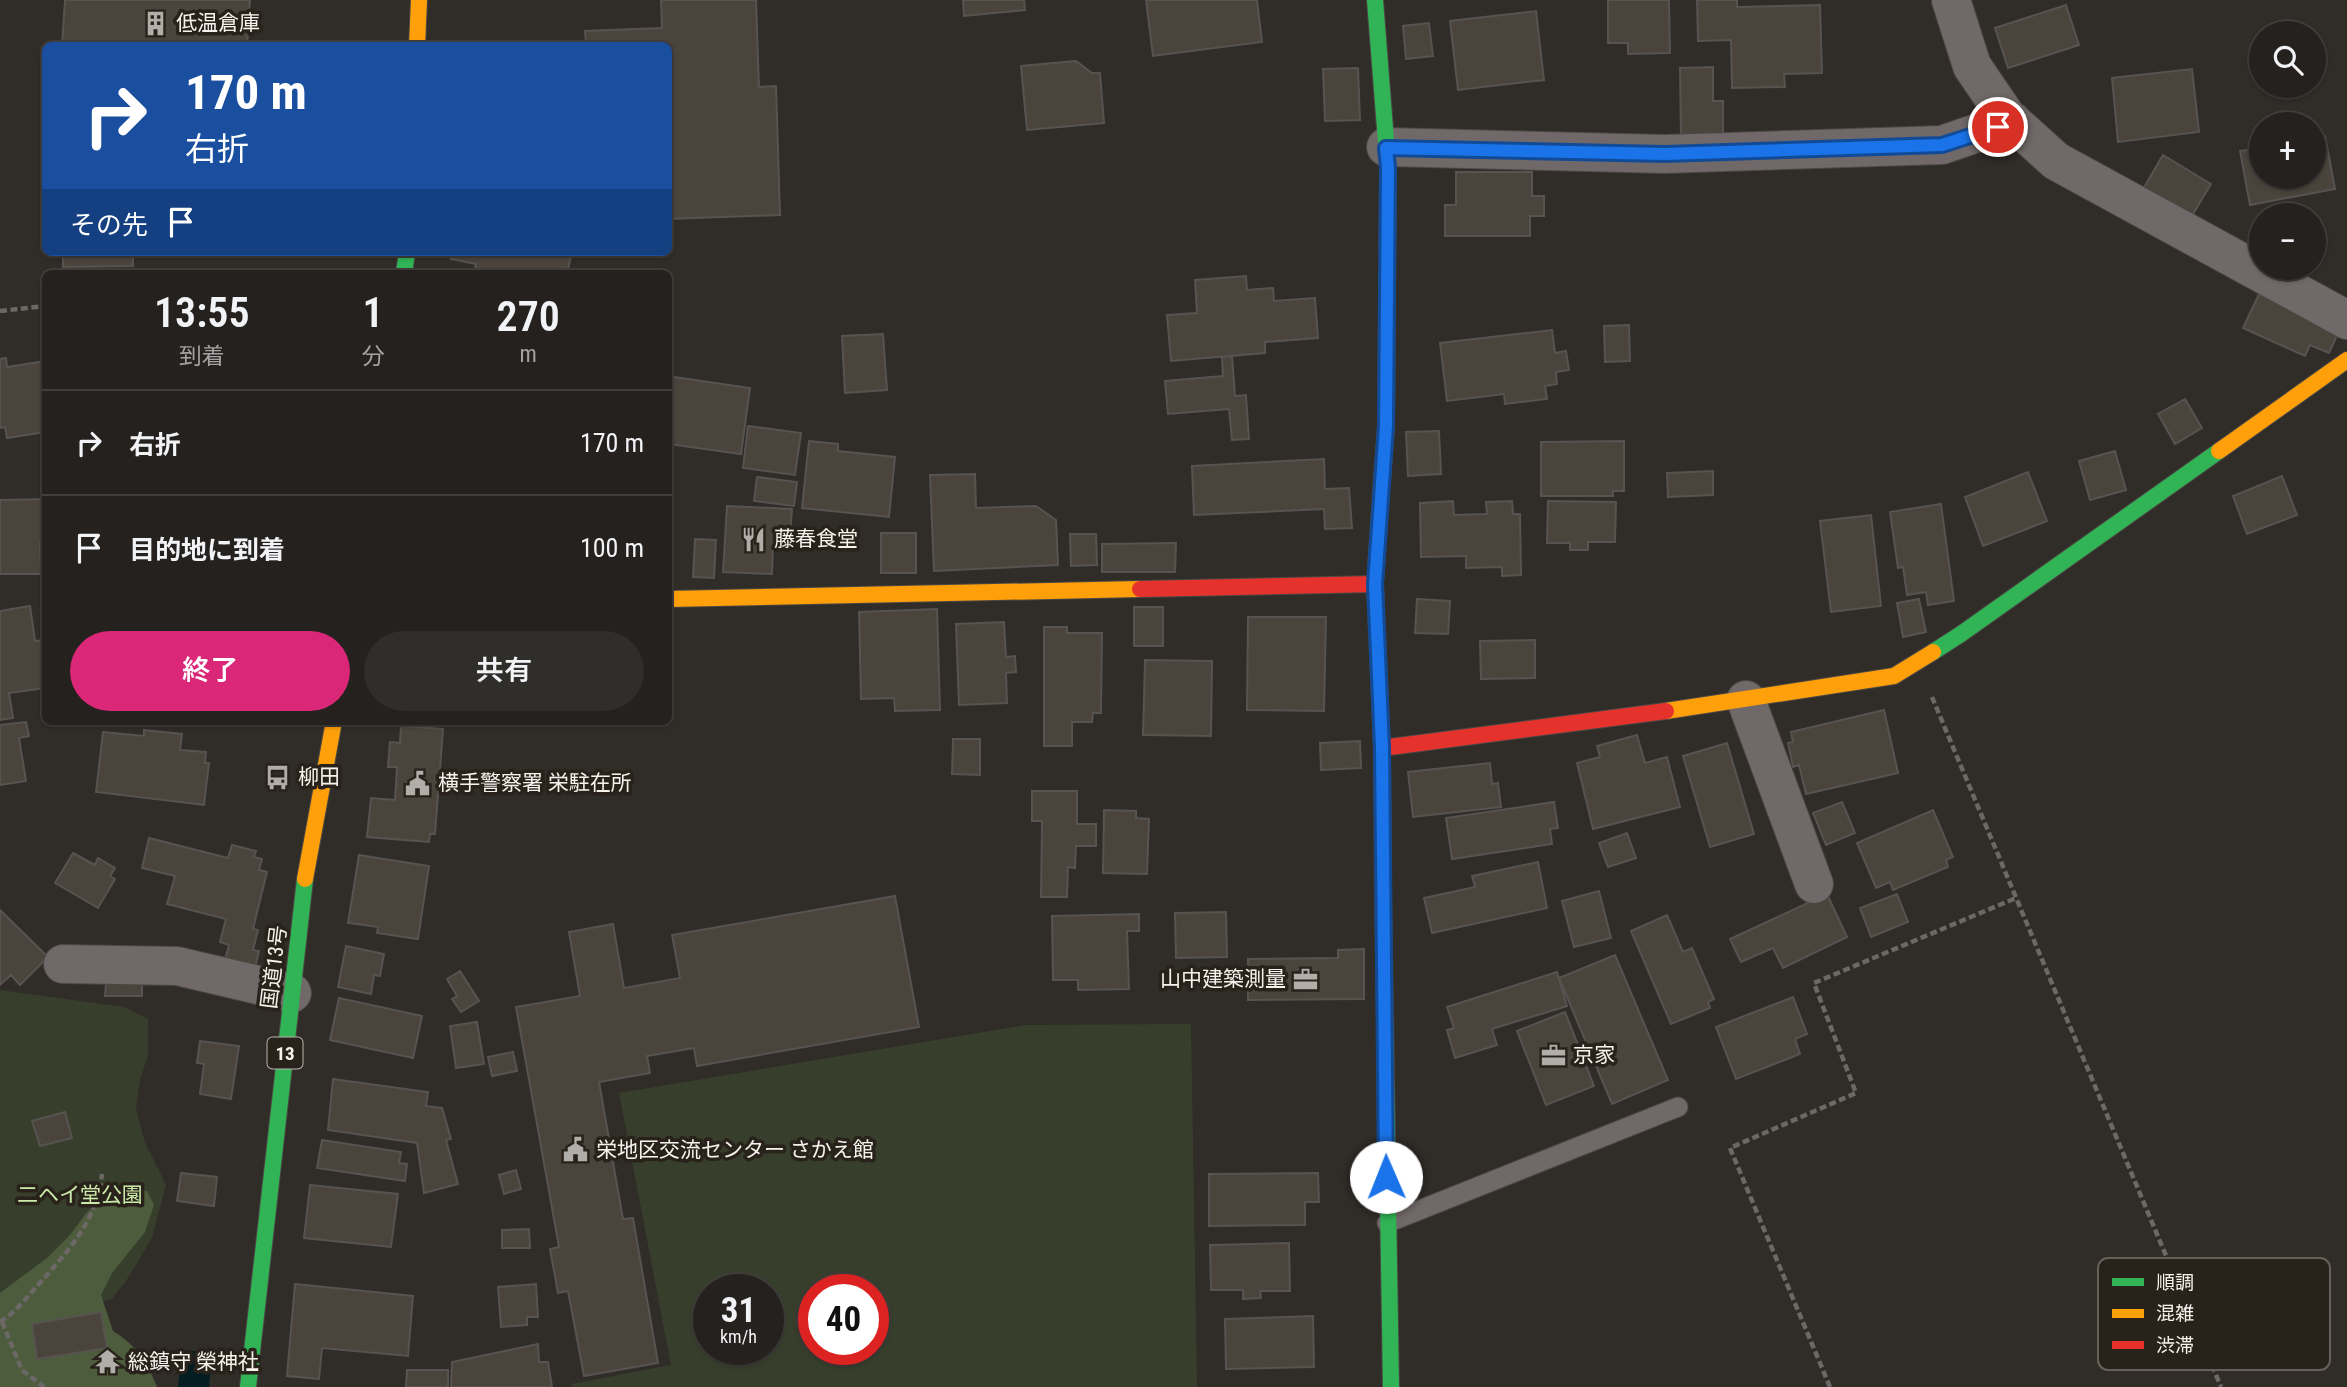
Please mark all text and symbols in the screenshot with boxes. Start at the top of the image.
building icon: 低温倉庫 [142,9,170,37]
place label: 低温倉庫 [176,11,260,35]
map controls [2249,21,2326,280]
button: search [2249,21,2326,98]
text: 170 m [185,64,307,121]
icon: right [70,70,161,161]
pin [1968,97,2028,157]
icon: arrive [1979,108,2017,146]
button: + [2249,112,2326,189]
text: 右折 [185,130,249,168]
icon: arrive [162,203,200,241]
button: − [2249,203,2326,280]
text: その先 [70,210,148,240]
text: 13:55 [154,288,250,337]
text: 1 [363,288,384,337]
text: 270 [497,292,560,341]
text: m [520,341,537,368]
text: 到着 [179,343,225,370]
text: 分 [362,343,385,370]
icon: right [70,424,108,462]
text: 170 m [580,428,644,458]
text: 右折 [129,430,181,460]
restaurant icon: 藤春食堂 [740,525,768,553]
place label: 藤春食堂 [774,527,858,551]
icon: arrive [70,529,108,567]
text: 100 m [580,533,644,563]
text: 目的地に到着 [129,535,285,565]
button: 終了 [70,631,350,711]
button: 共有 [364,631,644,711]
bus stop icon: 柳田 [264,763,292,791]
place label: 柳田 [298,765,340,789]
public building icon: 横手警察署 栄駐在所 [404,769,432,797]
place label: 横手警察署 栄駐在所 [438,771,632,795]
street label: 国道13号 [257,924,291,1010]
office icon: 山中建築測量 [1292,965,1320,993]
place label: 山中建築測量 [1160,967,1286,991]
road number: 13 [268,1037,302,1068]
office icon: 京家 [1539,1041,1567,1069]
place label: 京家 [1573,1043,1615,1067]
public building icon: 栄地区交流センター さかえ館 [562,1136,590,1164]
place label: 栄地区交流センター さかえ館 [596,1138,874,1162]
position arrow [1349,1140,1423,1214]
park label: 二ヘイ堂公園 [17,1183,143,1207]
legend [2098,1258,2330,1370]
text: 順調 [2156,1271,2194,1294]
speed limit sign: 40 [798,1274,889,1365]
text: 31 [721,1290,756,1331]
text: 混雑 [2156,1302,2194,1325]
text: km/h [720,1326,757,1347]
text: 渋滞 [2156,1334,2194,1357]
temple icon: 総鎮守 榮神社 [94,1348,122,1376]
place label: 総鎮守 榮神社 [128,1350,259,1374]

